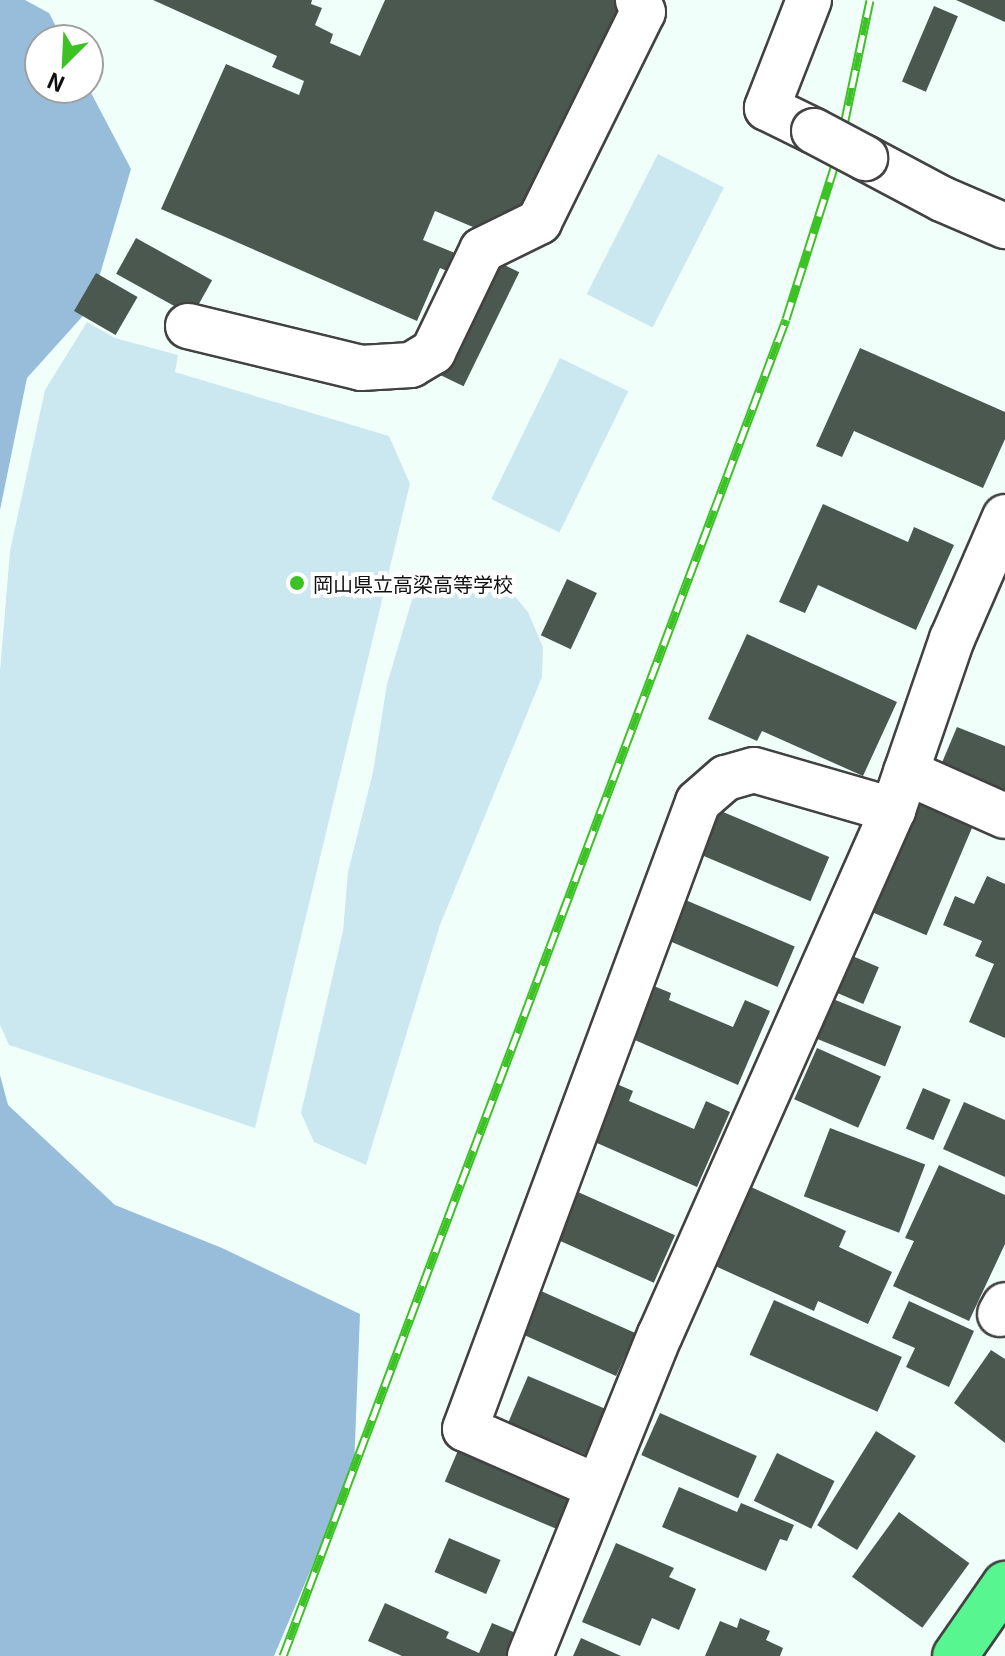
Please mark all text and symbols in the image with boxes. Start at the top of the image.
north arrow [24,24,104,104]
text: N [41,66,69,102]
place label: 岡山県立高梁高等学校 [313,571,513,595]
marker: 岡山県立高梁高等学校 [288,574,306,592]

